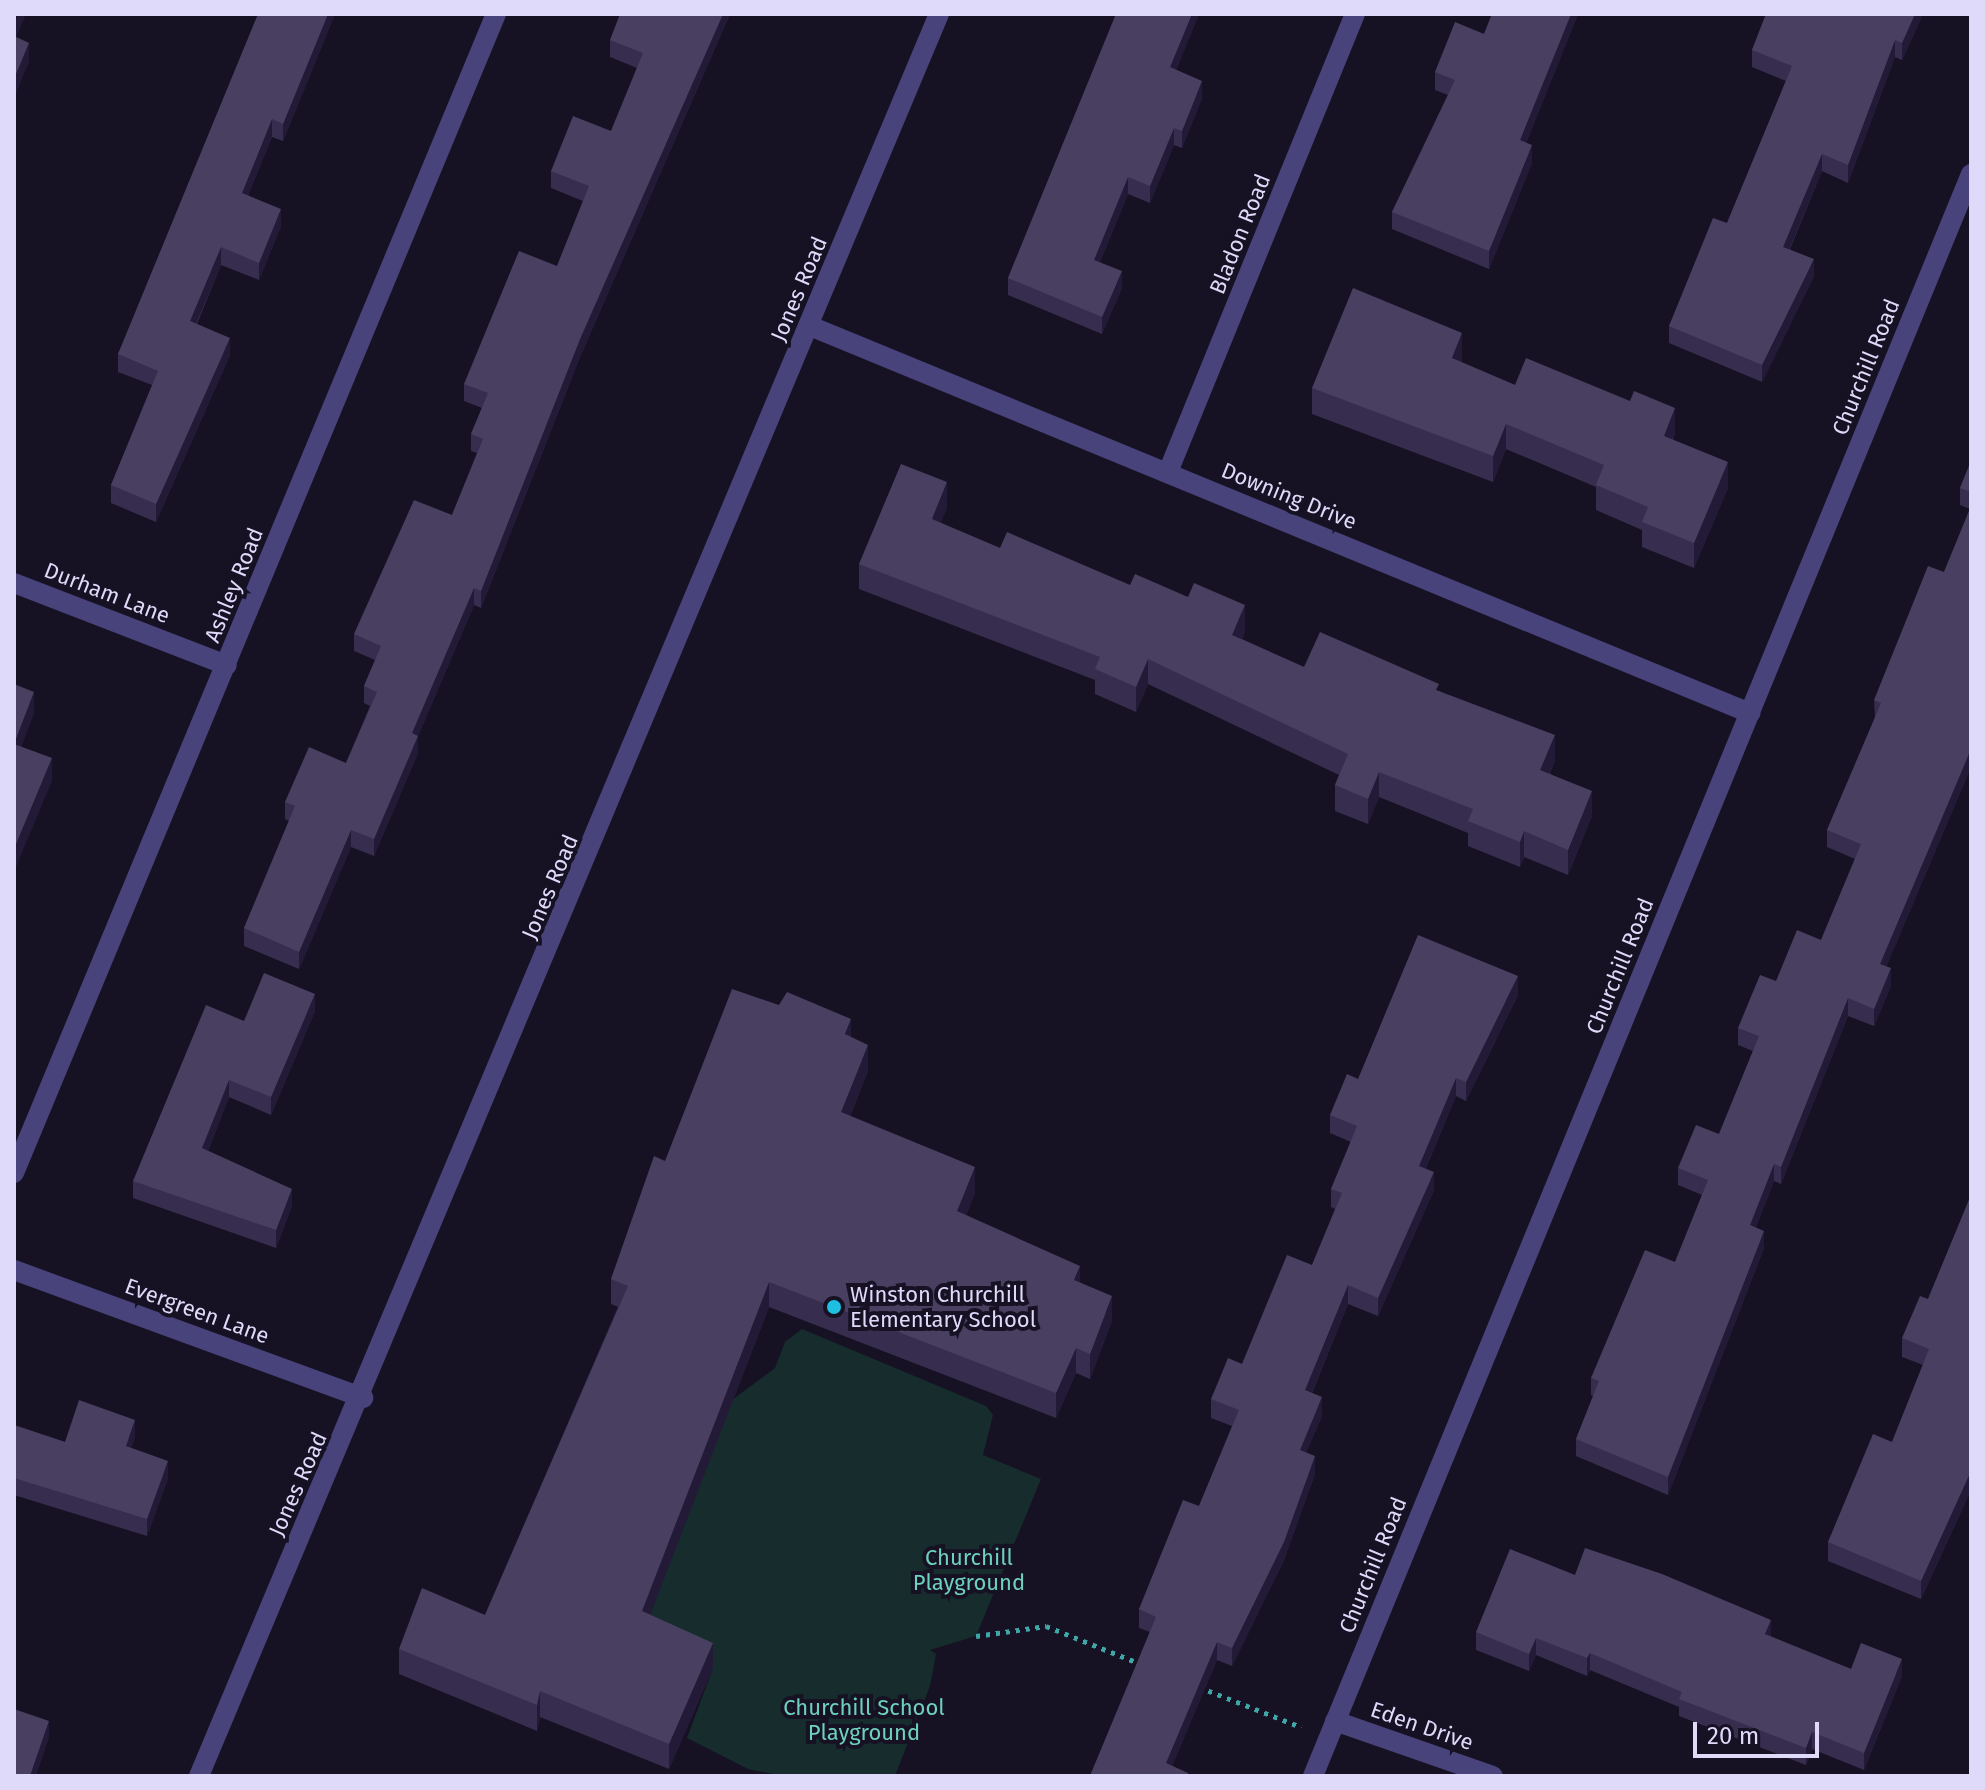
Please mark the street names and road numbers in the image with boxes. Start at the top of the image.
street label: Bladon Road [1204,170,1276,298]
street label: Jones Road [765,233,833,345]
street label: Churchill Road [1827,295,1905,439]
street label: Downing Drive [1217,457,1361,535]
street label: Ashley Road [199,524,269,646]
street label: Durham Lane [40,557,174,629]
street label: Jones Road [516,831,584,943]
street label: Churchill Road [1581,894,1659,1038]
street label: Evergreen Lane [121,1273,273,1349]
street label: Jones Road [263,1428,333,1540]
street label: Churchill Road [1334,1493,1412,1637]
street label: Eden Drive [1367,1696,1477,1756]

